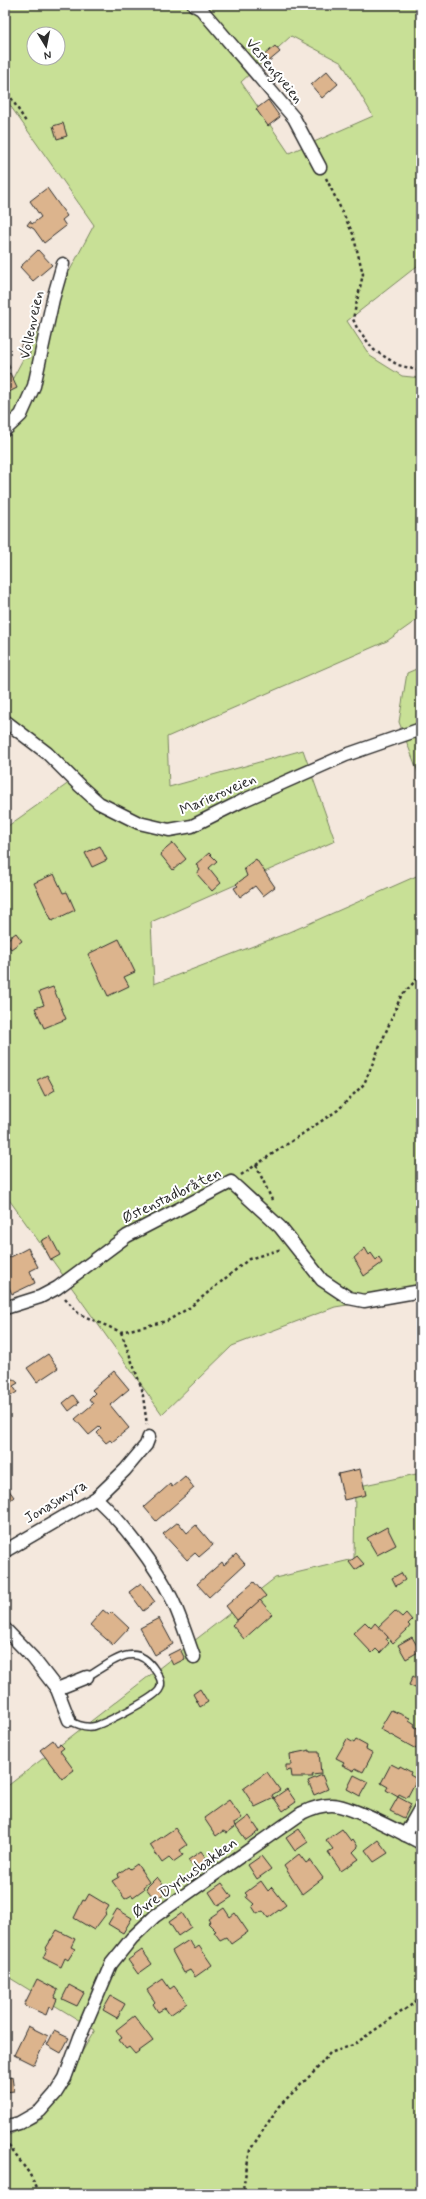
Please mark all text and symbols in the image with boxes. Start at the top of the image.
north arrow [26,26,66,66]
street label: Vestengveien [240,34,307,109]
text: N [43,47,52,62]
street label: Vollenveien [15,289,49,361]
street label: Marieroveien [177,769,259,821]
street label: Østenstadbråten [119,1163,225,1229]
street label: Jonasmyra [21,1475,91,1529]
street label: Øvre Dyrhusbakken [129,1833,241,1923]

